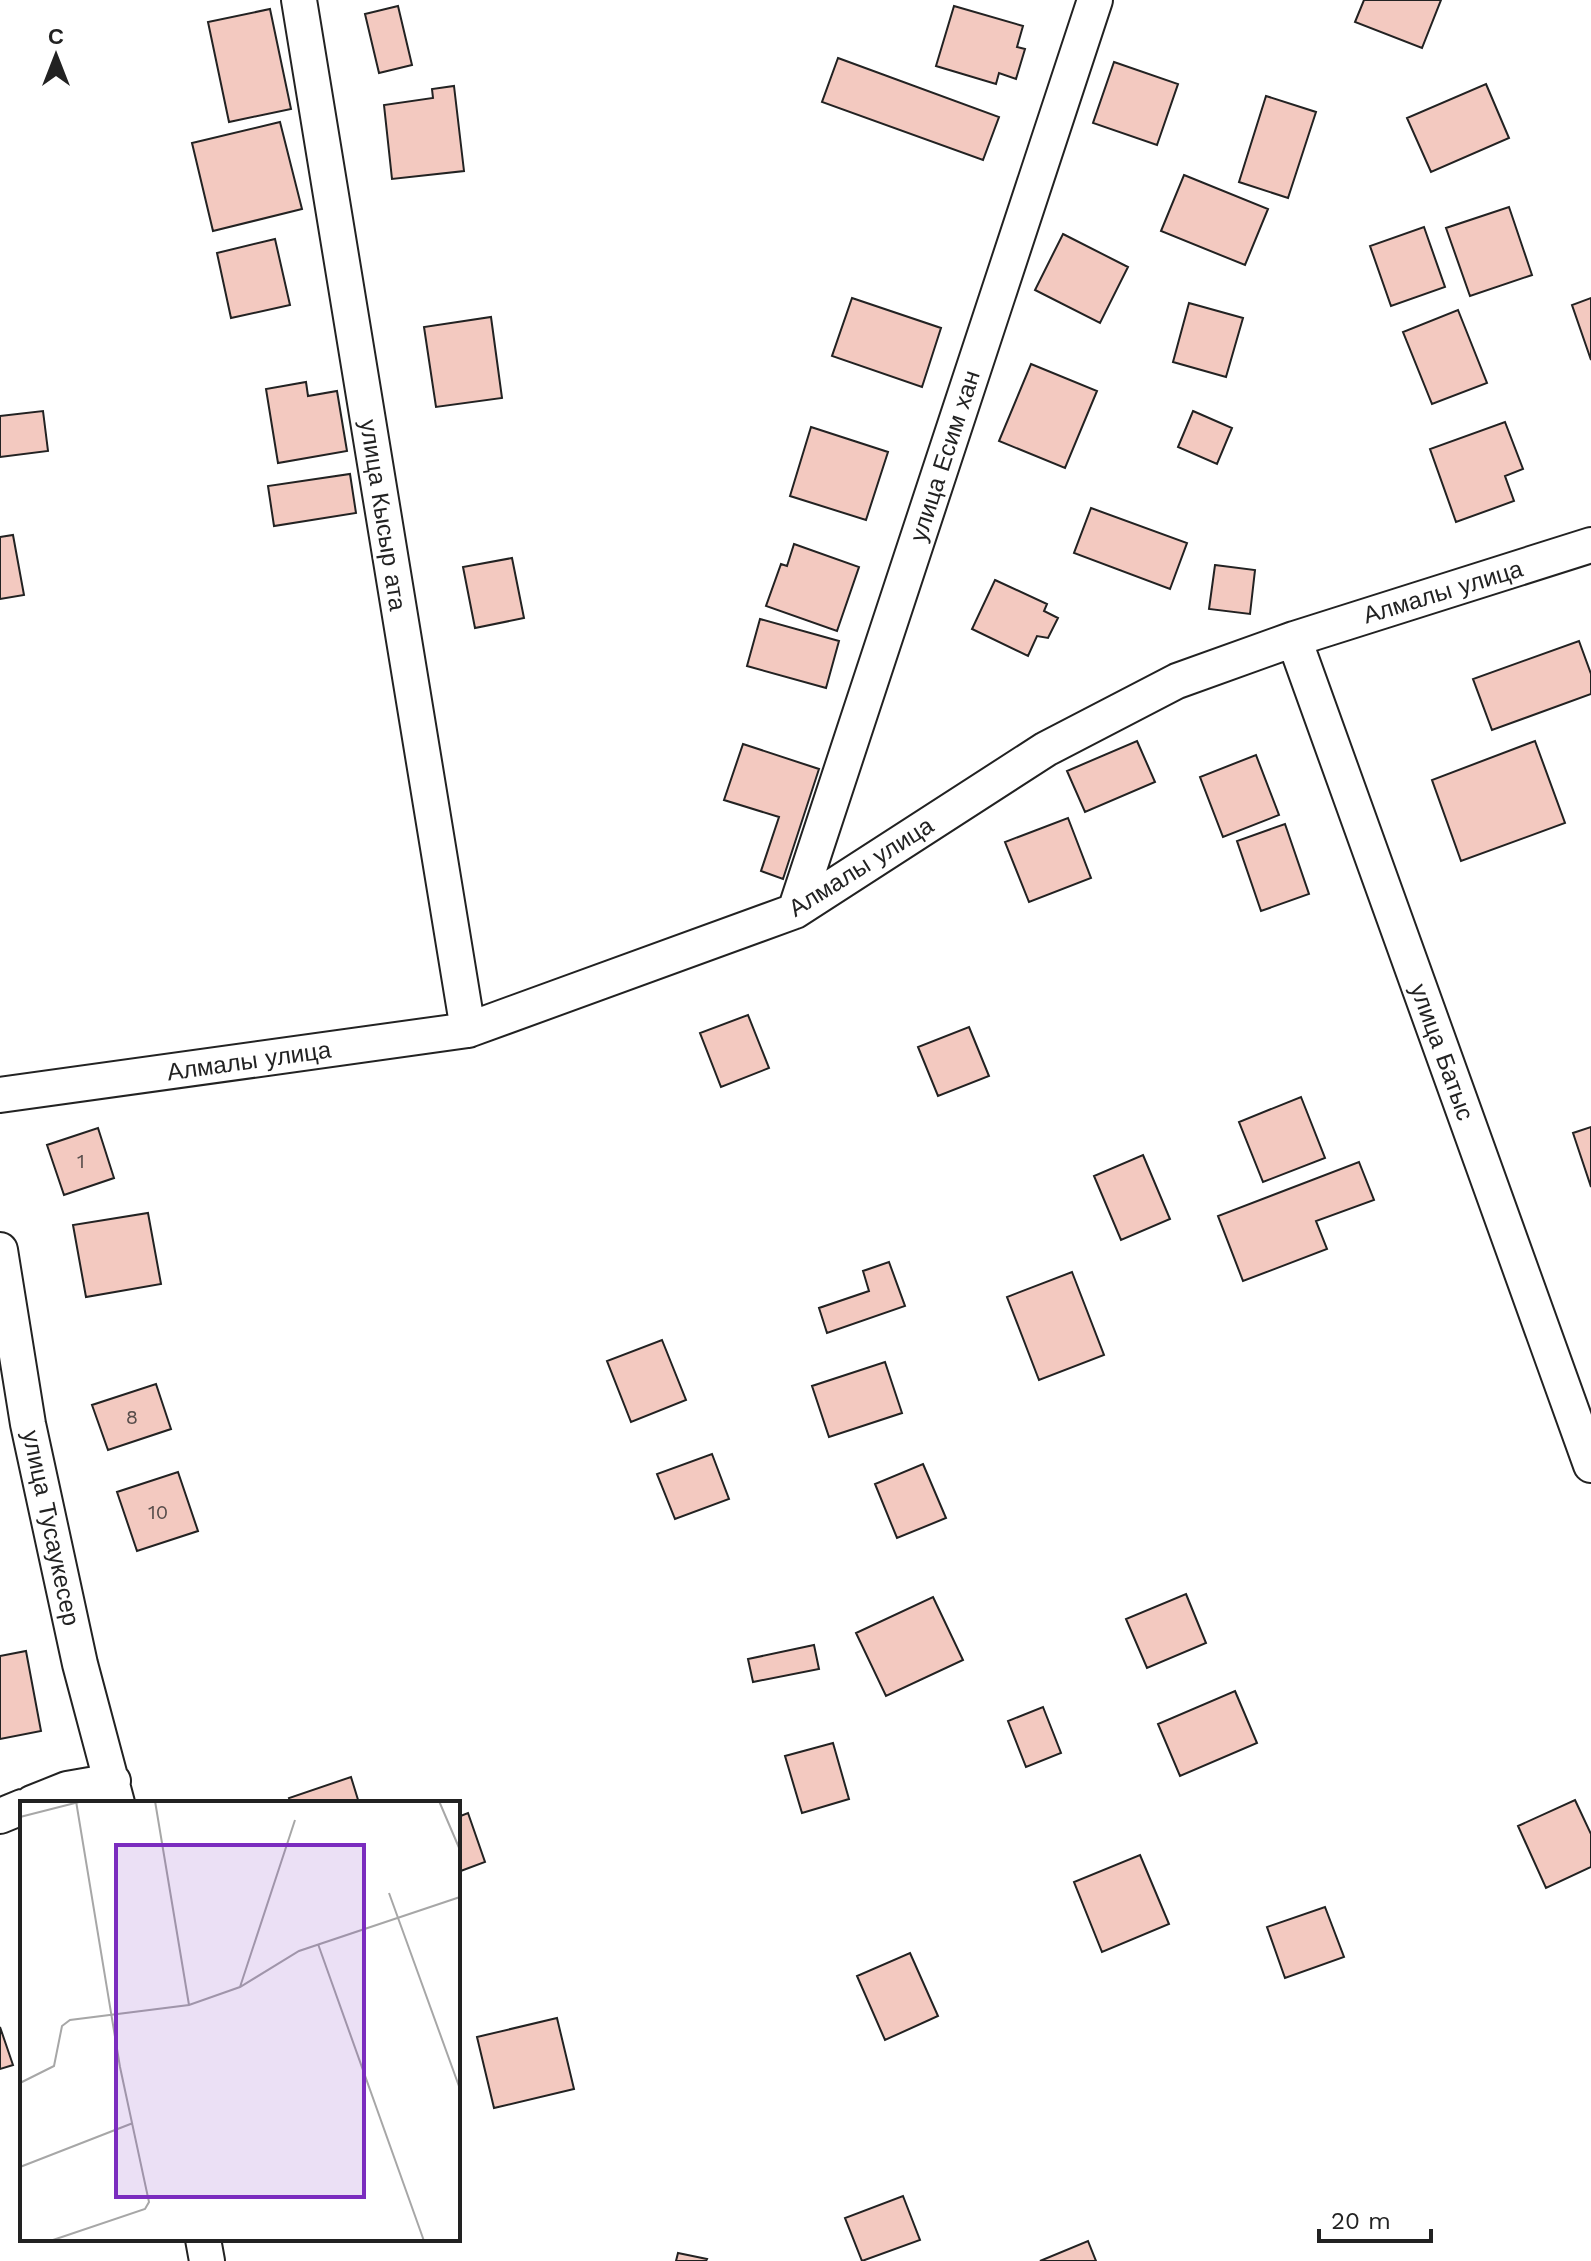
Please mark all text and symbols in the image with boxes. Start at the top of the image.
north arrow [16,16,96,96]
text: С [48,24,64,49]
street label: улица Есим хан [904,367,986,545]
street label: улица Кысыр ата [354,417,412,613]
street label: Алмалы улица [1360,554,1527,630]
street label: Алмалы улица [783,811,939,923]
street label: улица Батыс [1404,980,1480,1124]
street label: Алмалы улица [165,1036,333,1086]
house number: 1 [77,1149,85,1173]
house number: 8 [126,1405,138,1429]
street label: улица Тусаукесер [17,1428,85,1628]
house number: 10 [148,1500,168,1524]
inset map [20,1801,460,2241]
scale bar [1319,2193,1431,2243]
text: 20 m [1331,2207,1391,2235]

